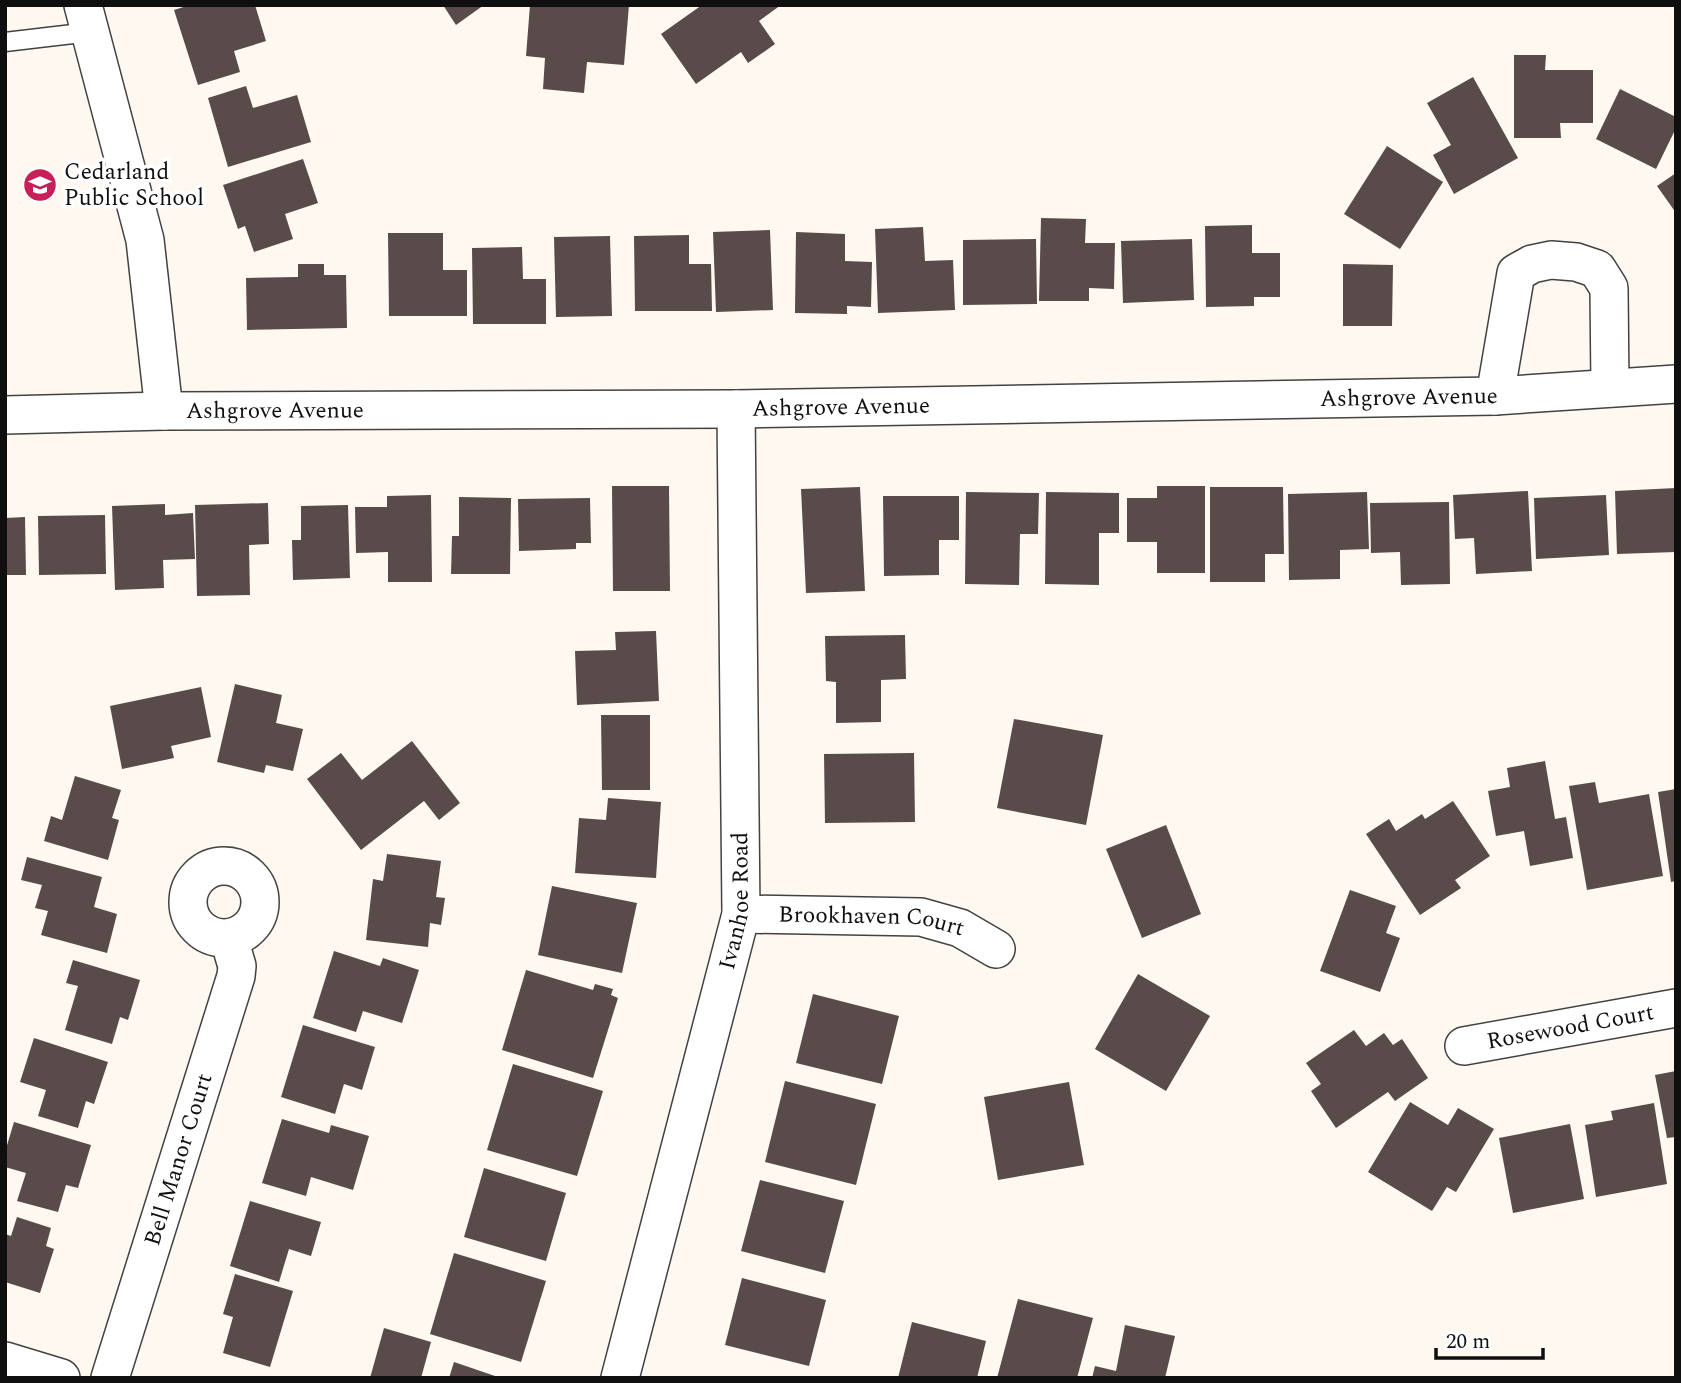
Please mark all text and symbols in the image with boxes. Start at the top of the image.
place label: Cedarland Public School [64,155,204,216]
school or university icon: Cedarland Public School [21,166,59,204]
street label: Ashgrove Avenue [1320,378,1498,416]
street label: Ashgrove Avenue [752,388,930,426]
street label: Ashgrove Avenue [186,393,364,428]
street label: Ivanhoe Road [710,832,758,974]
street label: Brookhaven Court [778,897,969,946]
street label: Rosewood Court [1484,995,1657,1059]
street label: Bell Manor Court [135,1069,222,1250]
scale bar [1436,1316,1543,1360]
text: 20 m [1446,1326,1490,1358]

